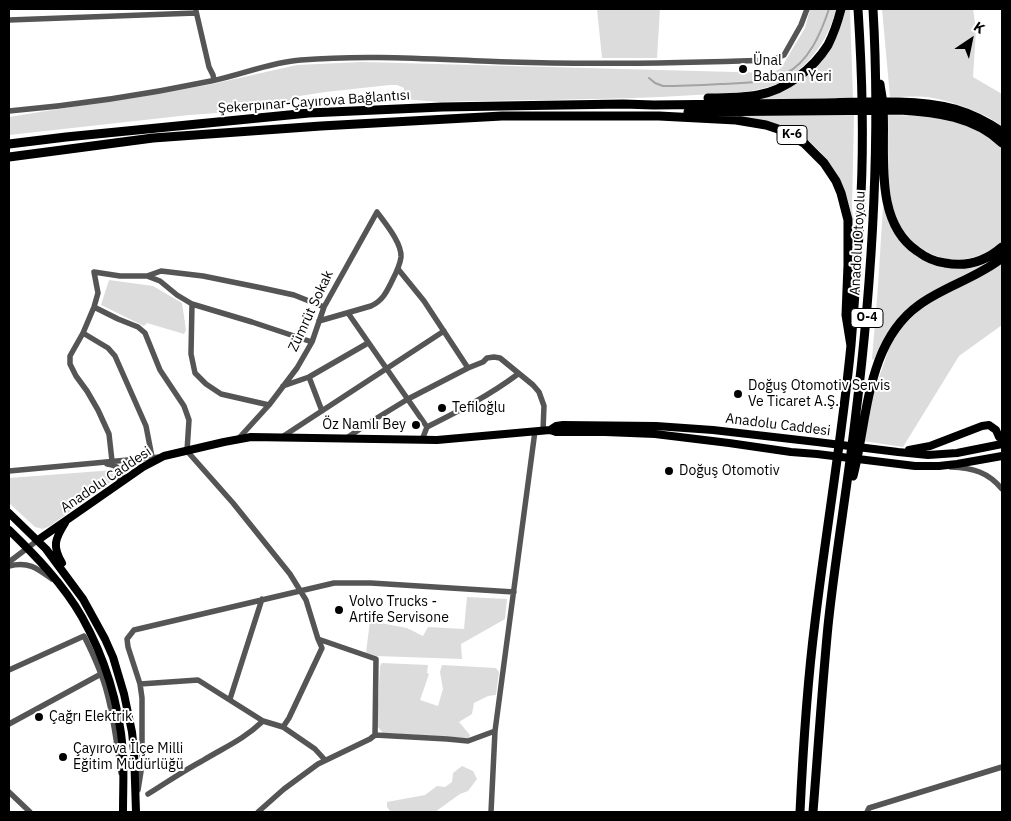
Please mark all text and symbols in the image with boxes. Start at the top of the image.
north arrow [946,15,996,65]
text: K [970,17,988,38]
place label: Ünal Babanın Yeri [753,53,832,85]
marker: Ünal Babanın Yeri [737,63,749,75]
street label: Şekerpınar-Çayırova Bağlantısı [217,87,411,117]
road number: K-6 [777,126,807,144]
street label: Anadolu Otoyolu [847,190,869,296]
street label: Zümrüt Sokak [285,268,337,354]
road number: O-4 [851,308,883,328]
place label: Doğuş Otomotiv Servis Ve Ticaret A.Ş. [748,378,890,411]
marker: Doğuş Otomotiv Servis Ve Ticaret A.Ş. [732,388,744,400]
place label: Tefiloğlu [452,400,506,416]
marker: Tefiloğlu [436,402,448,414]
street label: Anadolu Caddesi [724,410,832,440]
place label: Öz Namlı Bey [322,417,406,433]
marker: Öz Namlı Bey [410,419,422,431]
street label: Anadolu Caddesi [57,443,155,517]
place label: Doğuş Otomotiv [679,463,780,479]
marker: Doğuş Otomotiv [663,465,675,477]
place label: Volvo Trucks - Artife Servisone [349,594,449,626]
marker: Volvo Trucks - Artife Servisone [333,604,345,616]
place label: Çağrı Elektrik [49,709,132,725]
marker: Çağrı Elektrik [33,711,45,723]
place label: Çayırova İlçe Milli Eğitim Müdürlüğü [73,741,184,774]
marker: Çayırova İlçe Milli Eğitim Müdürlüğü [57,751,69,763]

